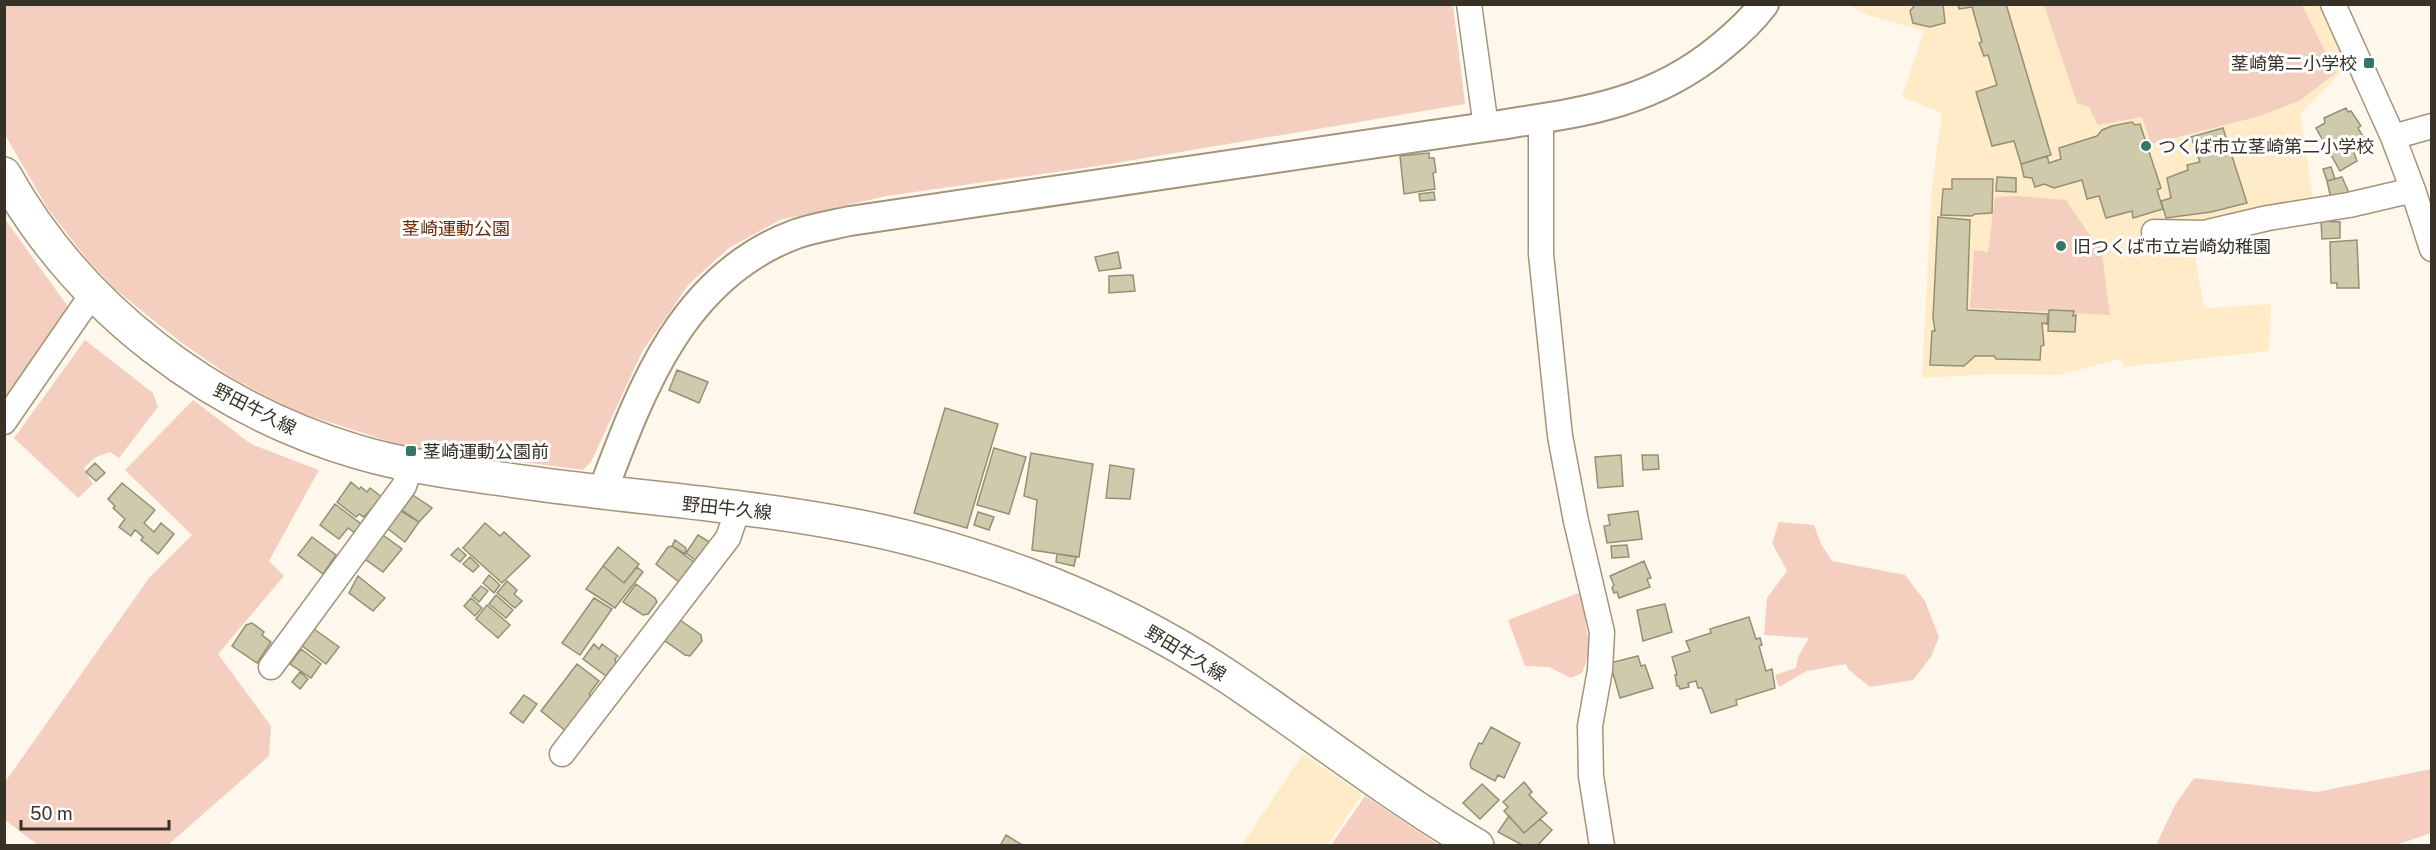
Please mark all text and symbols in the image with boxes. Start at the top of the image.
place label: 茎崎第二小学校 [2231,53,2357,74]
marker: 茎崎第二小学校 [2362,56,2376,70]
place label: つくば市立茎崎第二小学校 [2158,136,2374,157]
marker: つくば市立茎崎第二小学校 [2139,139,2153,153]
park label: 茎崎運動公園 [402,218,510,239]
place label: 旧つくば市立岩崎幼稚園 [2073,236,2271,257]
marker: 旧つくば市立岩崎幼稚園 [2054,239,2068,253]
street label: 野田牛久線 [210,379,300,439]
place label: 茎崎運動公園前 [423,441,549,462]
marker: 茎崎運動公園前 [404,444,418,458]
street label: 野田牛久線 [681,493,773,523]
street label: 野田牛久線 [1142,621,1230,685]
scale bar [21,793,170,831]
text: 50 m [30,803,73,824]

